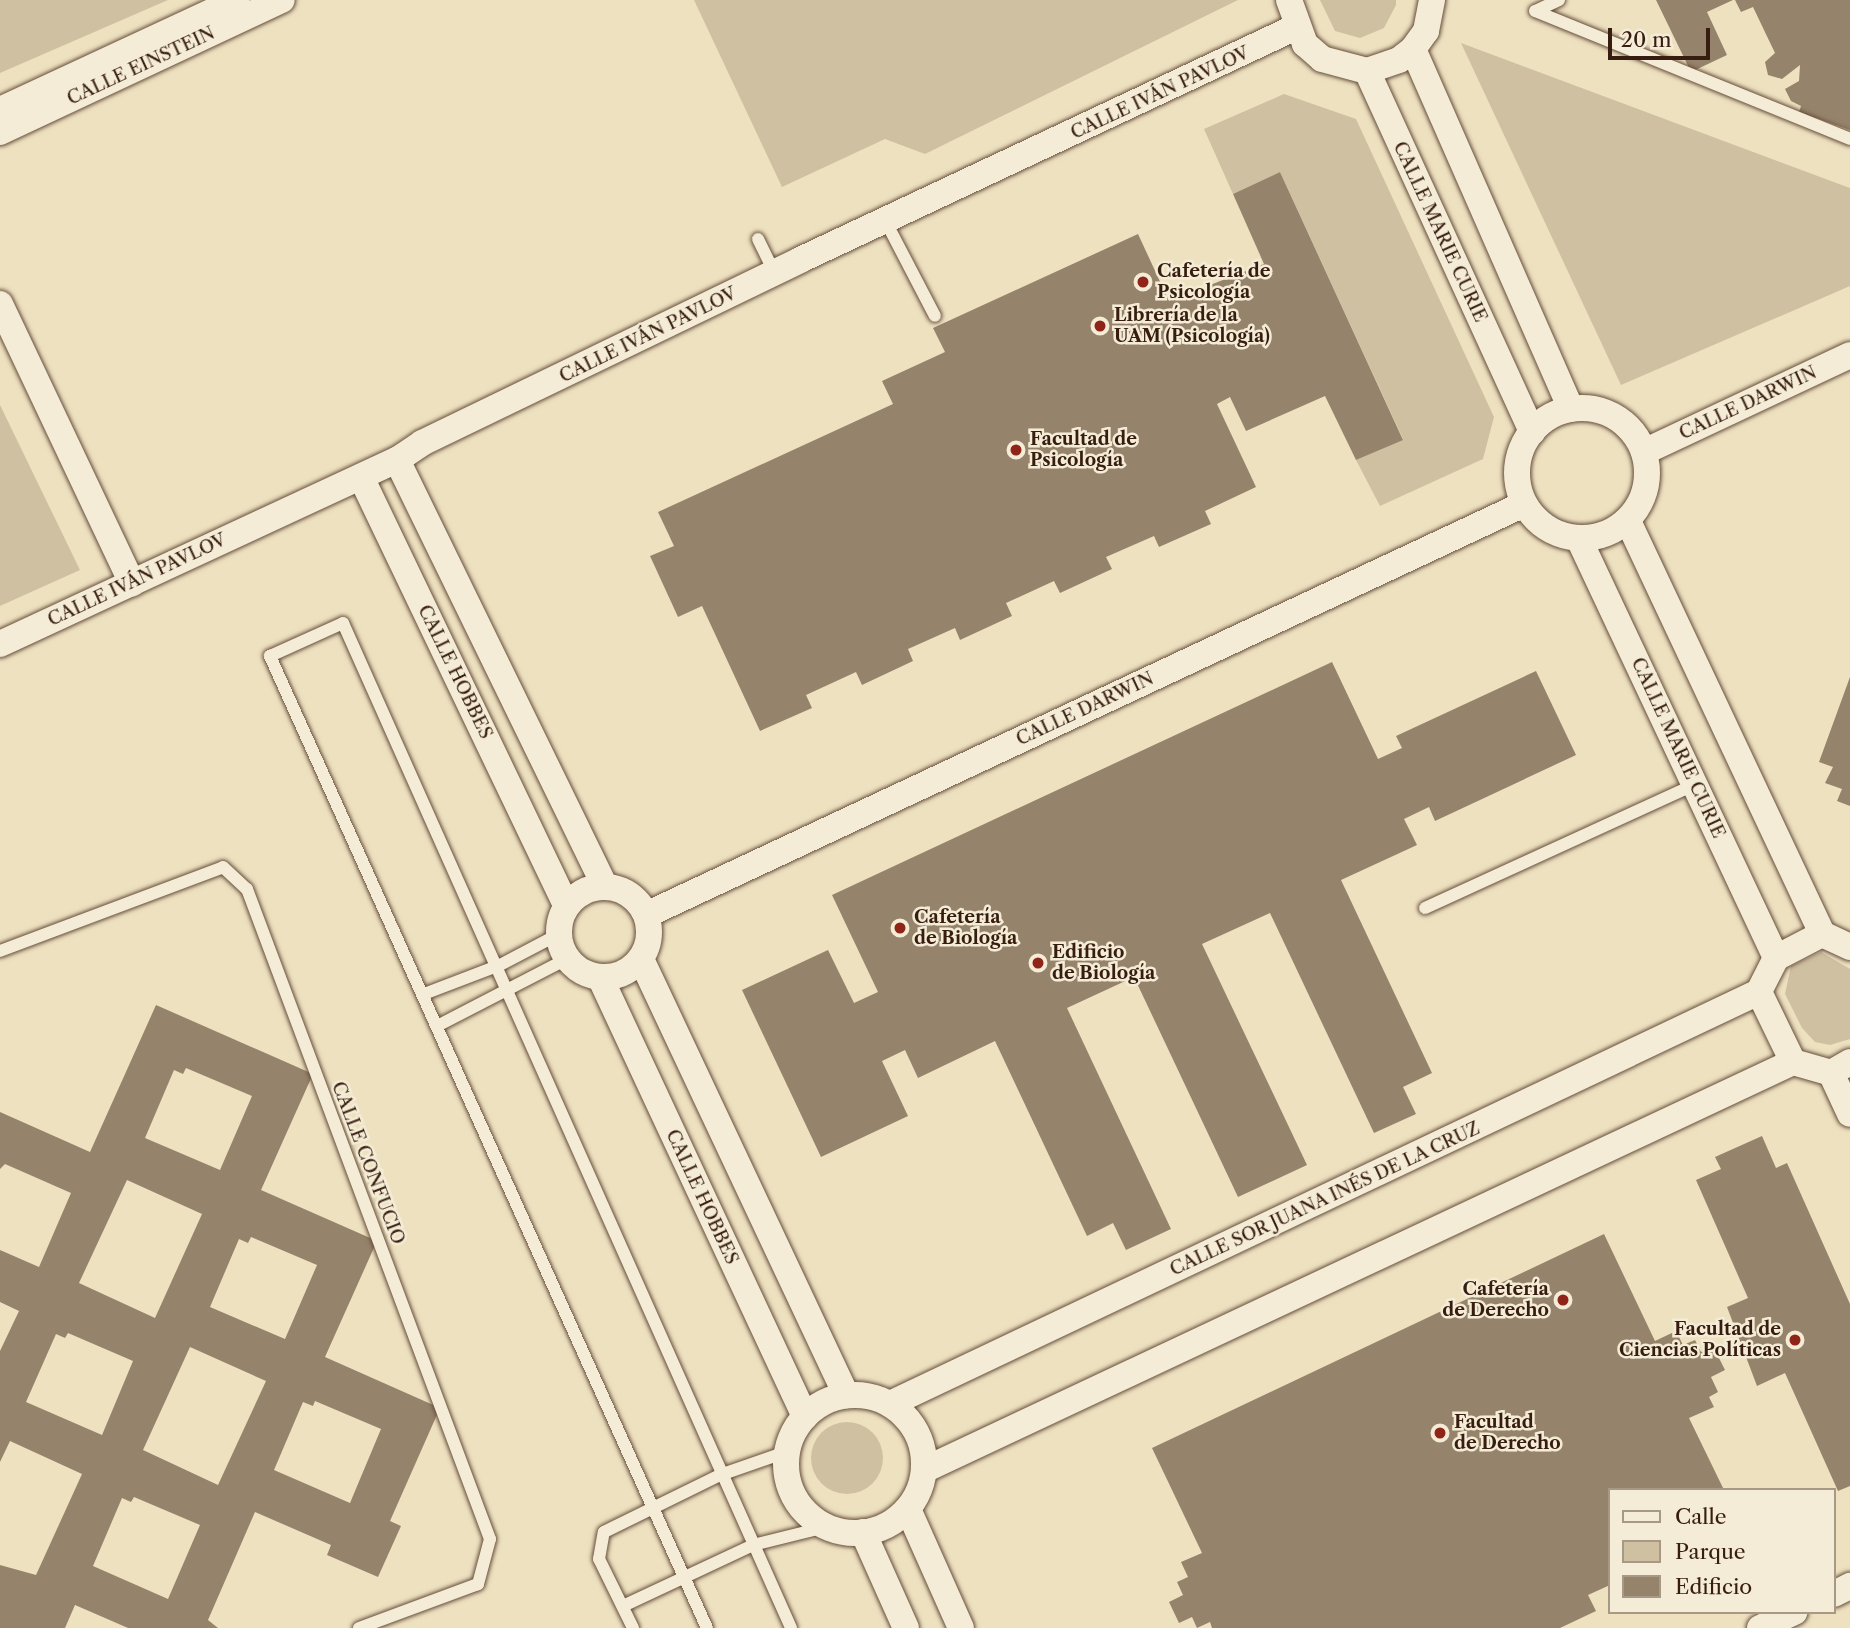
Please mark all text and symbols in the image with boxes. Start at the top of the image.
scale bar [1612,14,1714,58]
street label: CALLE EINSTEIN [64,22,218,110]
text: 20 m [1621,27,1672,52]
street label: CALLE IVÁN PAVLOV [1067,42,1253,144]
street label: CALLE MARIE CURIE [1389,138,1491,326]
place label: Cafetería de Psicología [1157,261,1271,304]
marker: Cafetería de Psicología [1135,274,1151,290]
street label: CALLE IVÁN PAVLOV [556,283,740,387]
place label: Librería de la UAM (Psicología) [1114,305,1270,348]
marker: Librería de la UAM (Psicología) [1092,318,1108,334]
street label: CALLE DARWIN [1676,362,1820,444]
place label: Facultad de Psicología [1030,429,1137,472]
marker: Facultad de Psicología [1008,442,1024,458]
street label: CALLE IVÁN PAVLOV [44,529,230,631]
street label: CALLE HOBBES [413,602,497,742]
street label: CALLE MARIE CURIE [1627,654,1729,842]
street label: CALLE DARWIN [1013,668,1157,750]
place label: Cafetería de Biología [914,907,1018,950]
marker: Cafetería de Biología [892,920,908,936]
place label: Edificio de Biología [1052,942,1156,984]
marker: Edificio de Biología [1030,955,1046,971]
street label: CALLE CONFUCIO [327,1079,409,1247]
street label: CALLE SOR JUANA INÉS DE LA CRUZ [1166,1117,1484,1281]
street label: CALLE HOBBES [661,1126,743,1268]
place label: Cafetería de Derecho [1442,1279,1549,1322]
marker: Cafetería de Derecho [1555,1292,1571,1308]
place label: Facultad de Ciencias Políticas [1619,1319,1781,1362]
marker: Facultad de Ciencias Políticas [1787,1332,1803,1348]
place label: Facultad de Derecho [1454,1412,1561,1454]
marker: Facultad de Derecho [1432,1425,1448,1441]
legend [1608,1488,1836,1614]
text: Calle [1675,1504,1727,1529]
text: Parque [1675,1539,1746,1564]
text: Edificio [1675,1574,1752,1599]

